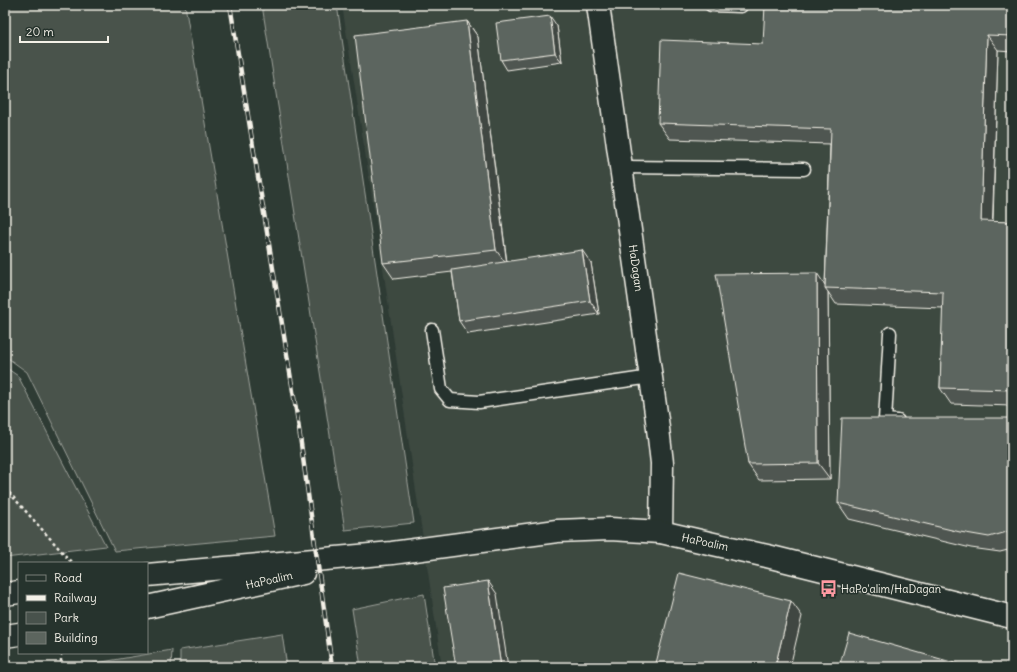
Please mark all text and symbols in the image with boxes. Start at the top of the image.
scale bar [20,18,108,44]
text: 20 m [26,24,54,39]
street label: HaDagan [626,244,646,292]
street label: HaPoalim [680,530,730,554]
legend [18,562,148,654]
street label: HaPoalim [244,568,294,592]
text: Road [54,570,82,585]
bus stop icon: HaPo'alim/HaDagan [818,579,838,599]
place label: HaPo'alim/HaDagan [841,582,941,596]
text: Railway [54,590,97,605]
text: Park [54,610,79,625]
text: Building [54,630,98,645]

